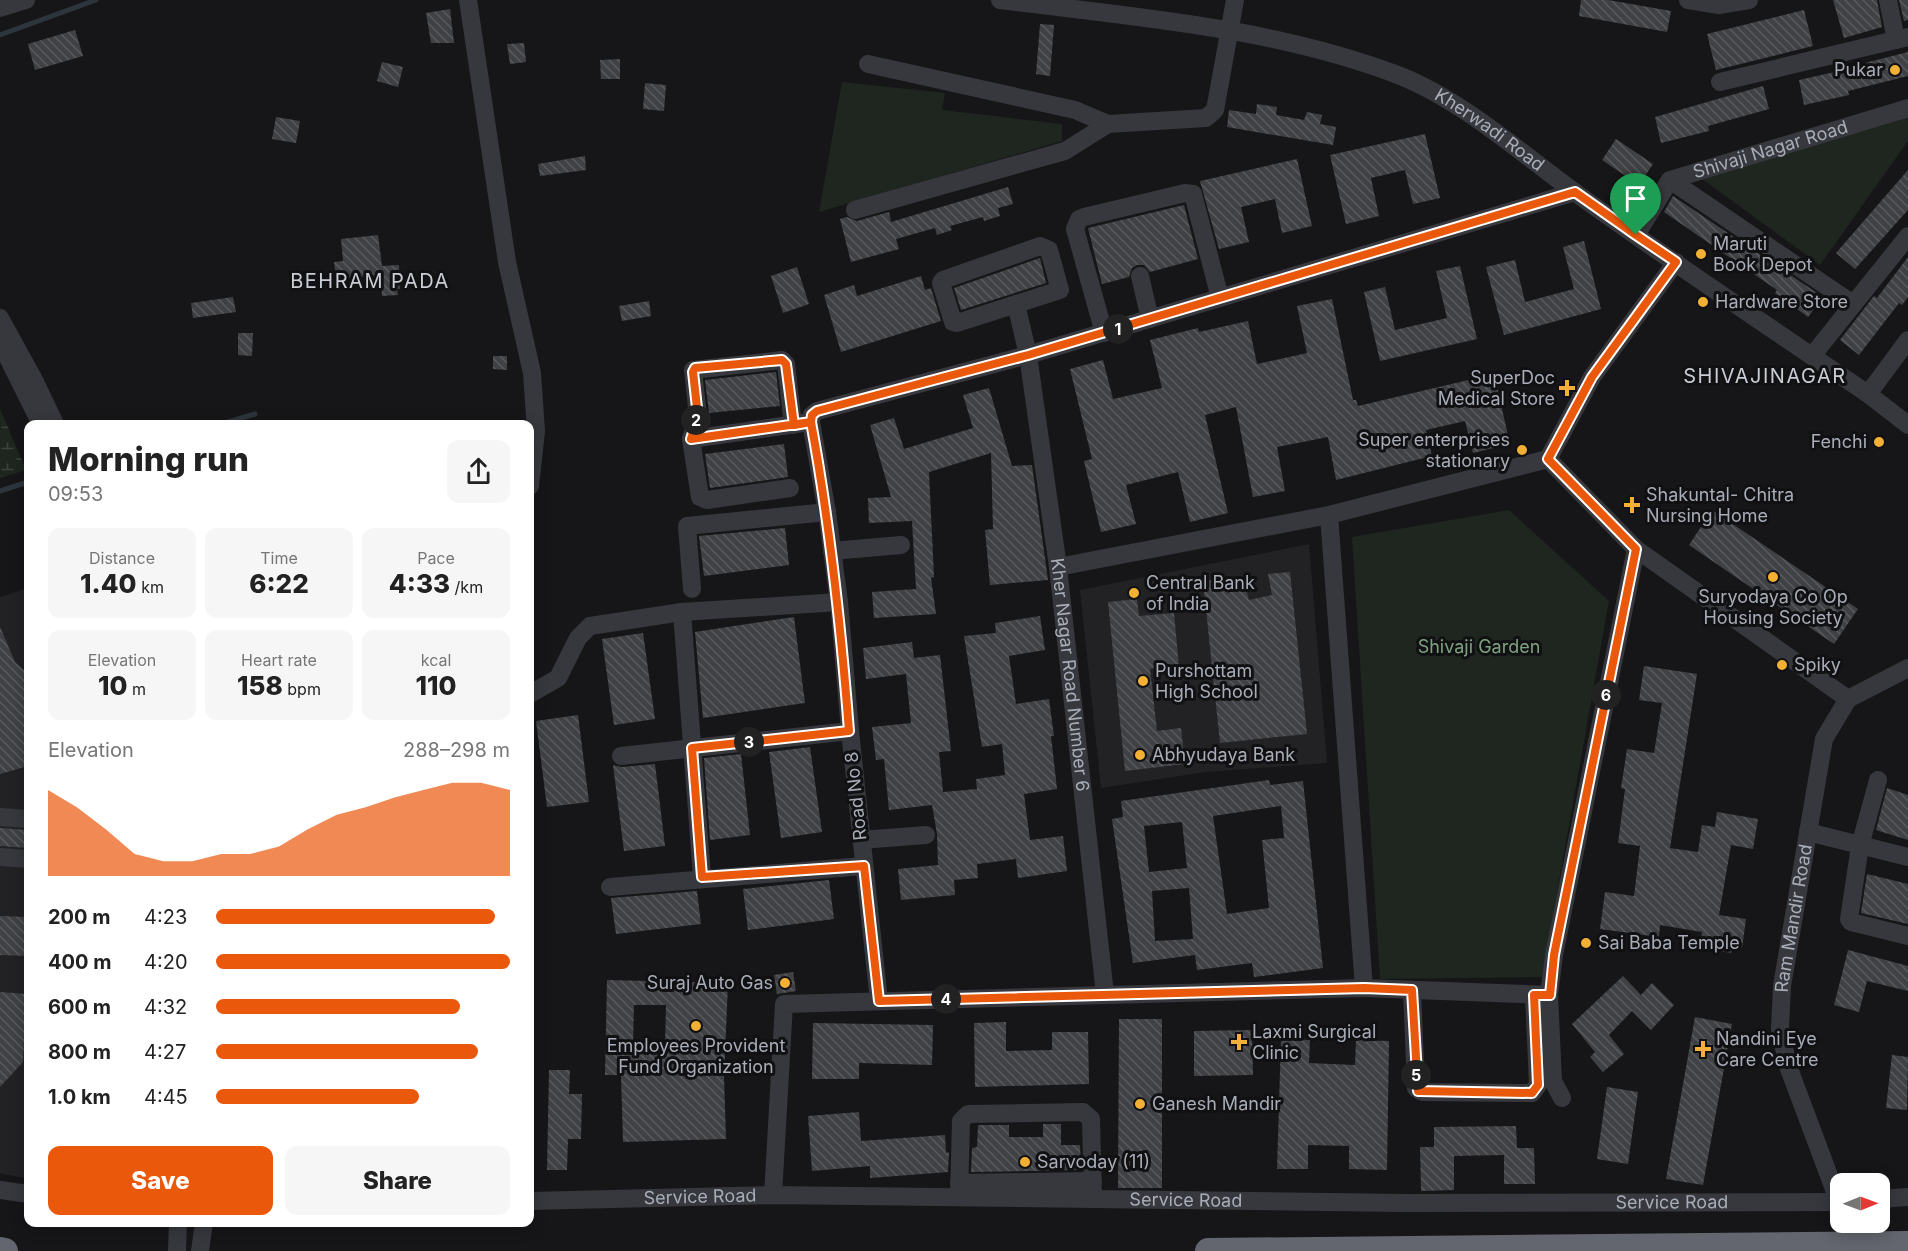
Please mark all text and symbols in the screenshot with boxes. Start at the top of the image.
place label: Pukar [1834,59,1883,80]
marker: Pukar [1888,63,1902,77]
street label: Kherwadi Road [1431,84,1549,175]
street label: Shivaji Nagar Road [1690,116,1850,182]
pin [1610,173,1661,235]
icon: arrive [1619,182,1652,215]
place label: Maruti Book Depot [1713,233,1813,275]
marker: Maruti Book Depot [1694,247,1708,261]
district label: BEHRAM PADA [290,269,450,293]
place label: Hardware Store [1715,291,1848,312]
marker: Hardware Store [1696,295,1710,309]
pin: 1 [1103,314,1133,344]
text: 1 [1115,319,1121,339]
district label: SHIVAJINAGAR [1683,364,1847,388]
place label: SuperDoc Medical Store [1438,367,1555,409]
marker: SuperDoc Medical Store [1560,381,1574,395]
pin: 2 [681,405,711,435]
text: 2 [691,410,701,430]
place label: Super enterprises stationary [1358,429,1510,471]
place label: Fenchi [1811,431,1867,452]
marker: Fenchi [1872,435,1886,449]
text: Morning run [48,439,249,479]
button: share [447,440,510,503]
marker: Super enterprises stationary [1515,443,1529,457]
text: 09:53 [48,482,103,506]
place label: Shakuntal- Chitra Nursing Home [1646,484,1794,526]
marker: Shakuntal- Chitra Nursing Home [1623,496,1641,514]
text: Distance [89,548,155,568]
text: Time [260,548,298,568]
text: Pace [417,548,455,568]
street label: Kher Nagar Road Number 6 [1047,557,1094,793]
text: 1.40 [80,568,137,599]
text: 6:22 [249,568,309,599]
text: 4:33 [389,568,450,599]
marker: Suryodaya Co Op Housing Society [1766,570,1780,584]
place label: Central Bank of India [1146,572,1255,614]
text: km [137,577,164,597]
text: /km [450,577,483,597]
marker: Central Bank of India [1127,586,1141,600]
place label: Suryodaya Co Op Housing Society [1698,586,1848,628]
park label: Shivaji Garden [1418,636,1540,657]
text: Elevation [88,650,156,670]
text: Heart rate [241,650,317,670]
text: kcal [421,650,451,670]
place label: Spiky [1794,654,1841,675]
marker: Spiky [1775,658,1789,672]
place label: Purshottam High School [1155,660,1258,702]
text: 10 [98,670,127,701]
text: 158 [237,670,283,701]
text: 110 [416,670,456,701]
marker: Purshottam High School [1136,674,1150,688]
text: m [127,679,146,699]
text: bpm [283,679,321,699]
pin: 6 [1591,680,1621,710]
text: 6 [1601,685,1611,705]
pin: 3 [734,727,764,757]
text: 3 [744,732,754,752]
text: Elevation [48,738,134,762]
text: 288–298 m [403,738,510,762]
place label: Abhyudaya Bank [1152,744,1295,765]
marker: Abhyudaya Bank [1133,748,1147,762]
street label: Road No 8 [840,751,871,841]
street label: Ram Mandir Road [1771,842,1816,993]
text: 200 m [48,905,111,929]
text: 4:23 [144,905,187,929]
place label: Sai Baba Temple [1598,932,1740,953]
marker: Sai Baba Temple [1579,936,1593,950]
text: 400 m [48,950,112,974]
text: 4:20 [144,950,188,974]
place label: Suraj Auto Gas [647,972,773,993]
marker: Suraj Auto Gas [778,976,792,990]
pin: 4 [931,984,961,1014]
text: 4 [941,989,951,1009]
text: 600 m [48,995,111,1019]
text: 4:32 [144,995,187,1019]
marker: Employees Provident Fund Organization [689,1019,703,1033]
place label: Laxmi Surgical Clinic [1252,1021,1376,1063]
place label: Nandini Eye Care Centre [1716,1028,1818,1070]
marker: Laxmi Surgical Clinic [1230,1033,1248,1051]
place label: Employees Provident Fund Organization [607,1035,785,1077]
text: 800 m [48,1040,111,1064]
text: 4:27 [144,1040,186,1064]
marker: Nandini Eye Care Centre [1694,1040,1712,1058]
pin: 5 [1401,1060,1431,1090]
text: 5 [1411,1065,1421,1085]
text: 1.0 km [48,1085,111,1109]
text: 4:45 [144,1085,188,1109]
place label: Ganesh Mandir [1152,1093,1281,1114]
marker: Ganesh Mandir [1133,1097,1147,1111]
button: Save [48,1146,273,1215]
button: Share [285,1146,510,1215]
place label: Sarvoday (11) [1037,1151,1150,1172]
marker: Sarvoday (11) [1018,1155,1032,1169]
north arrow [1830,1173,1890,1233]
map controls [1830,1173,1890,1233]
street label: Service Road [643,1184,757,1208]
street label: Service Road [1129,1189,1242,1211]
street label: Service Road [1615,1191,1728,1213]

